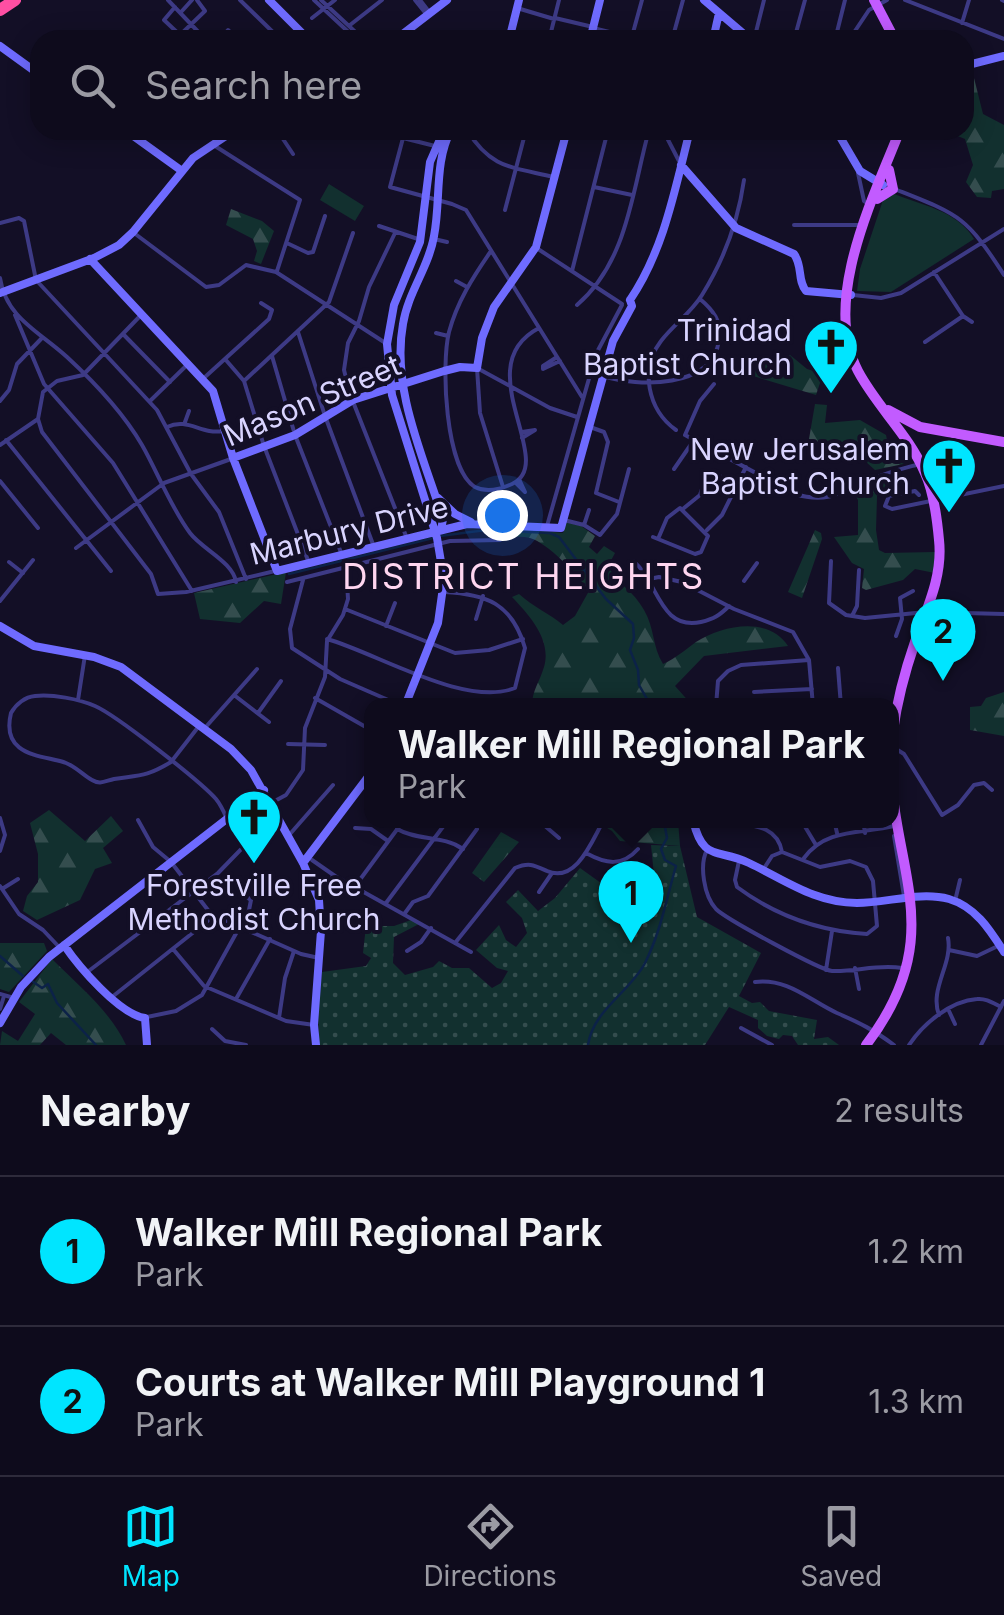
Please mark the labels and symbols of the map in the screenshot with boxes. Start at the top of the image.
place label: Trinidad Baptist Church [583,312,792,382]
church icon: Trinidad Baptist Church [801,317,861,396]
street label: Mason Street [218,347,406,453]
place label: New Jerusalem Baptist Church [690,431,910,501]
church icon: New Jerusalem Baptist Church [919,436,979,515]
street label: Marbury Drive [246,488,452,572]
your location [477,490,528,541]
district label: DISTRICT HEIGHTS [342,555,706,597]
pin: 2 [910,598,976,681]
church icon: Forestville Free Methodist Church [224,787,284,866]
pin: 1 [598,860,664,943]
place label: Forestville Free Methodist Church [128,867,380,937]

